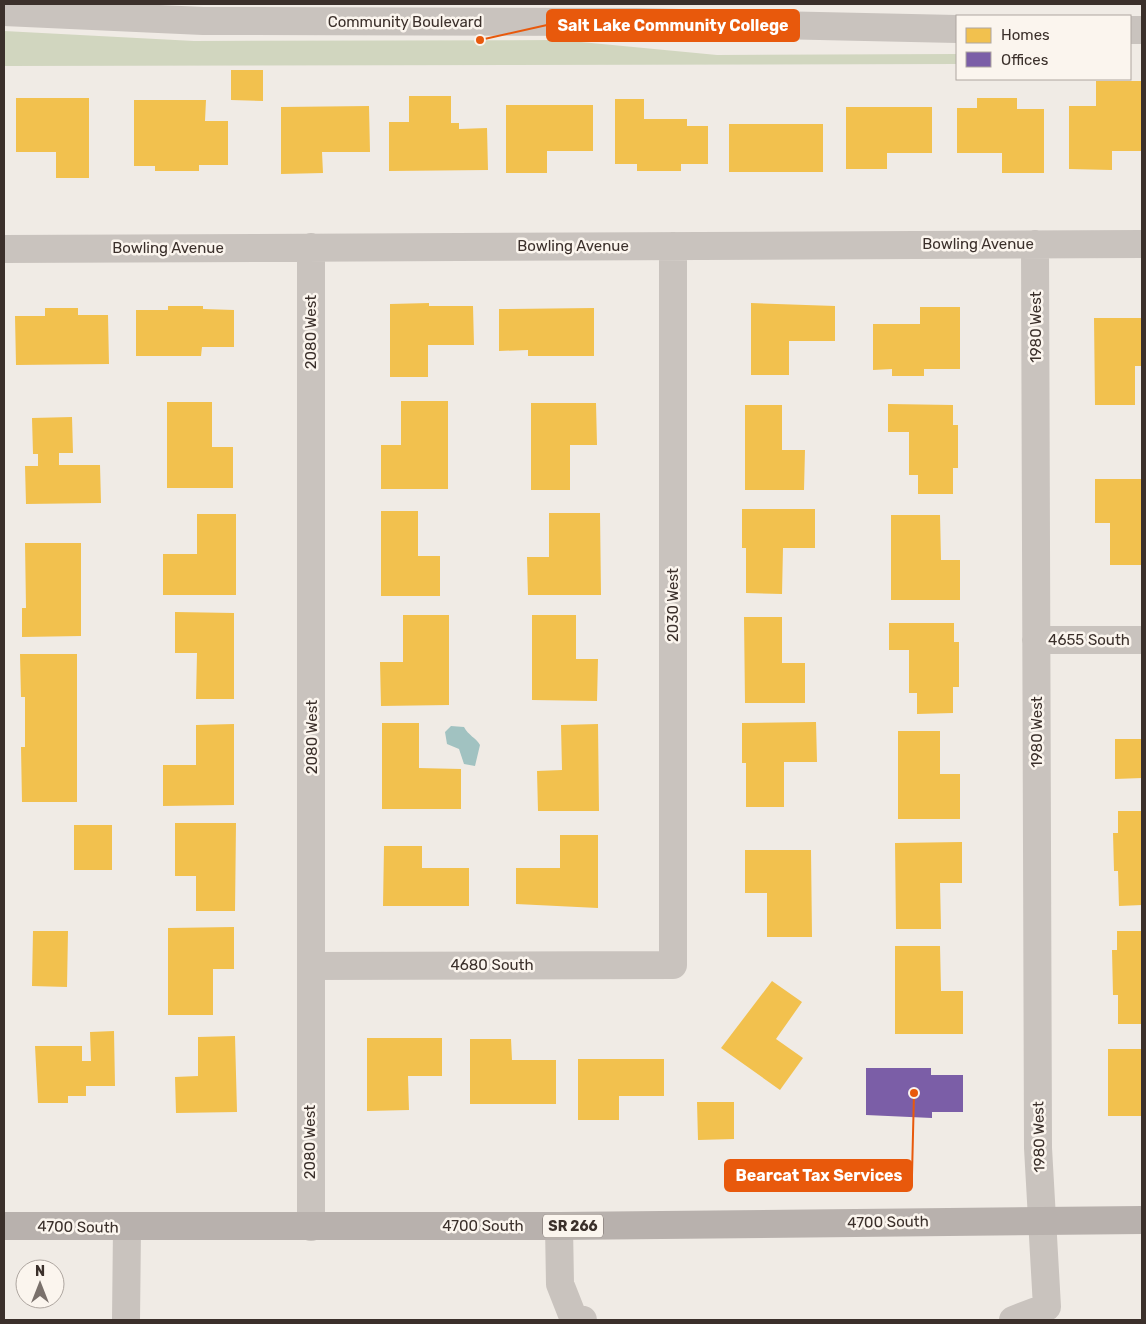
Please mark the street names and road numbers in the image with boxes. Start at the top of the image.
street label: Community Boulevard [328,13,482,31]
street label: Bowling Avenue [922,235,1034,253]
street label: Bowling Avenue [517,237,629,255]
street label: Bowling Avenue [112,239,224,257]
street label: 1980 West [1027,291,1045,363]
street label: 2080 West [302,295,320,369]
street label: 2030 West [664,568,682,642]
street label: 4655 South [1048,631,1130,649]
street label: 1980 West [1028,696,1046,768]
street label: 2080 West [303,700,321,774]
street label: 4680 South [450,956,534,974]
street label: 1980 West [1029,1101,1049,1173]
street label: 2080 West [301,1105,319,1179]
street label: 4700 South [847,1212,929,1232]
road number: SR 266 [543,1214,603,1238]
street label: 4700 South [37,1217,119,1237]
street label: 4700 South [442,1217,524,1235]

